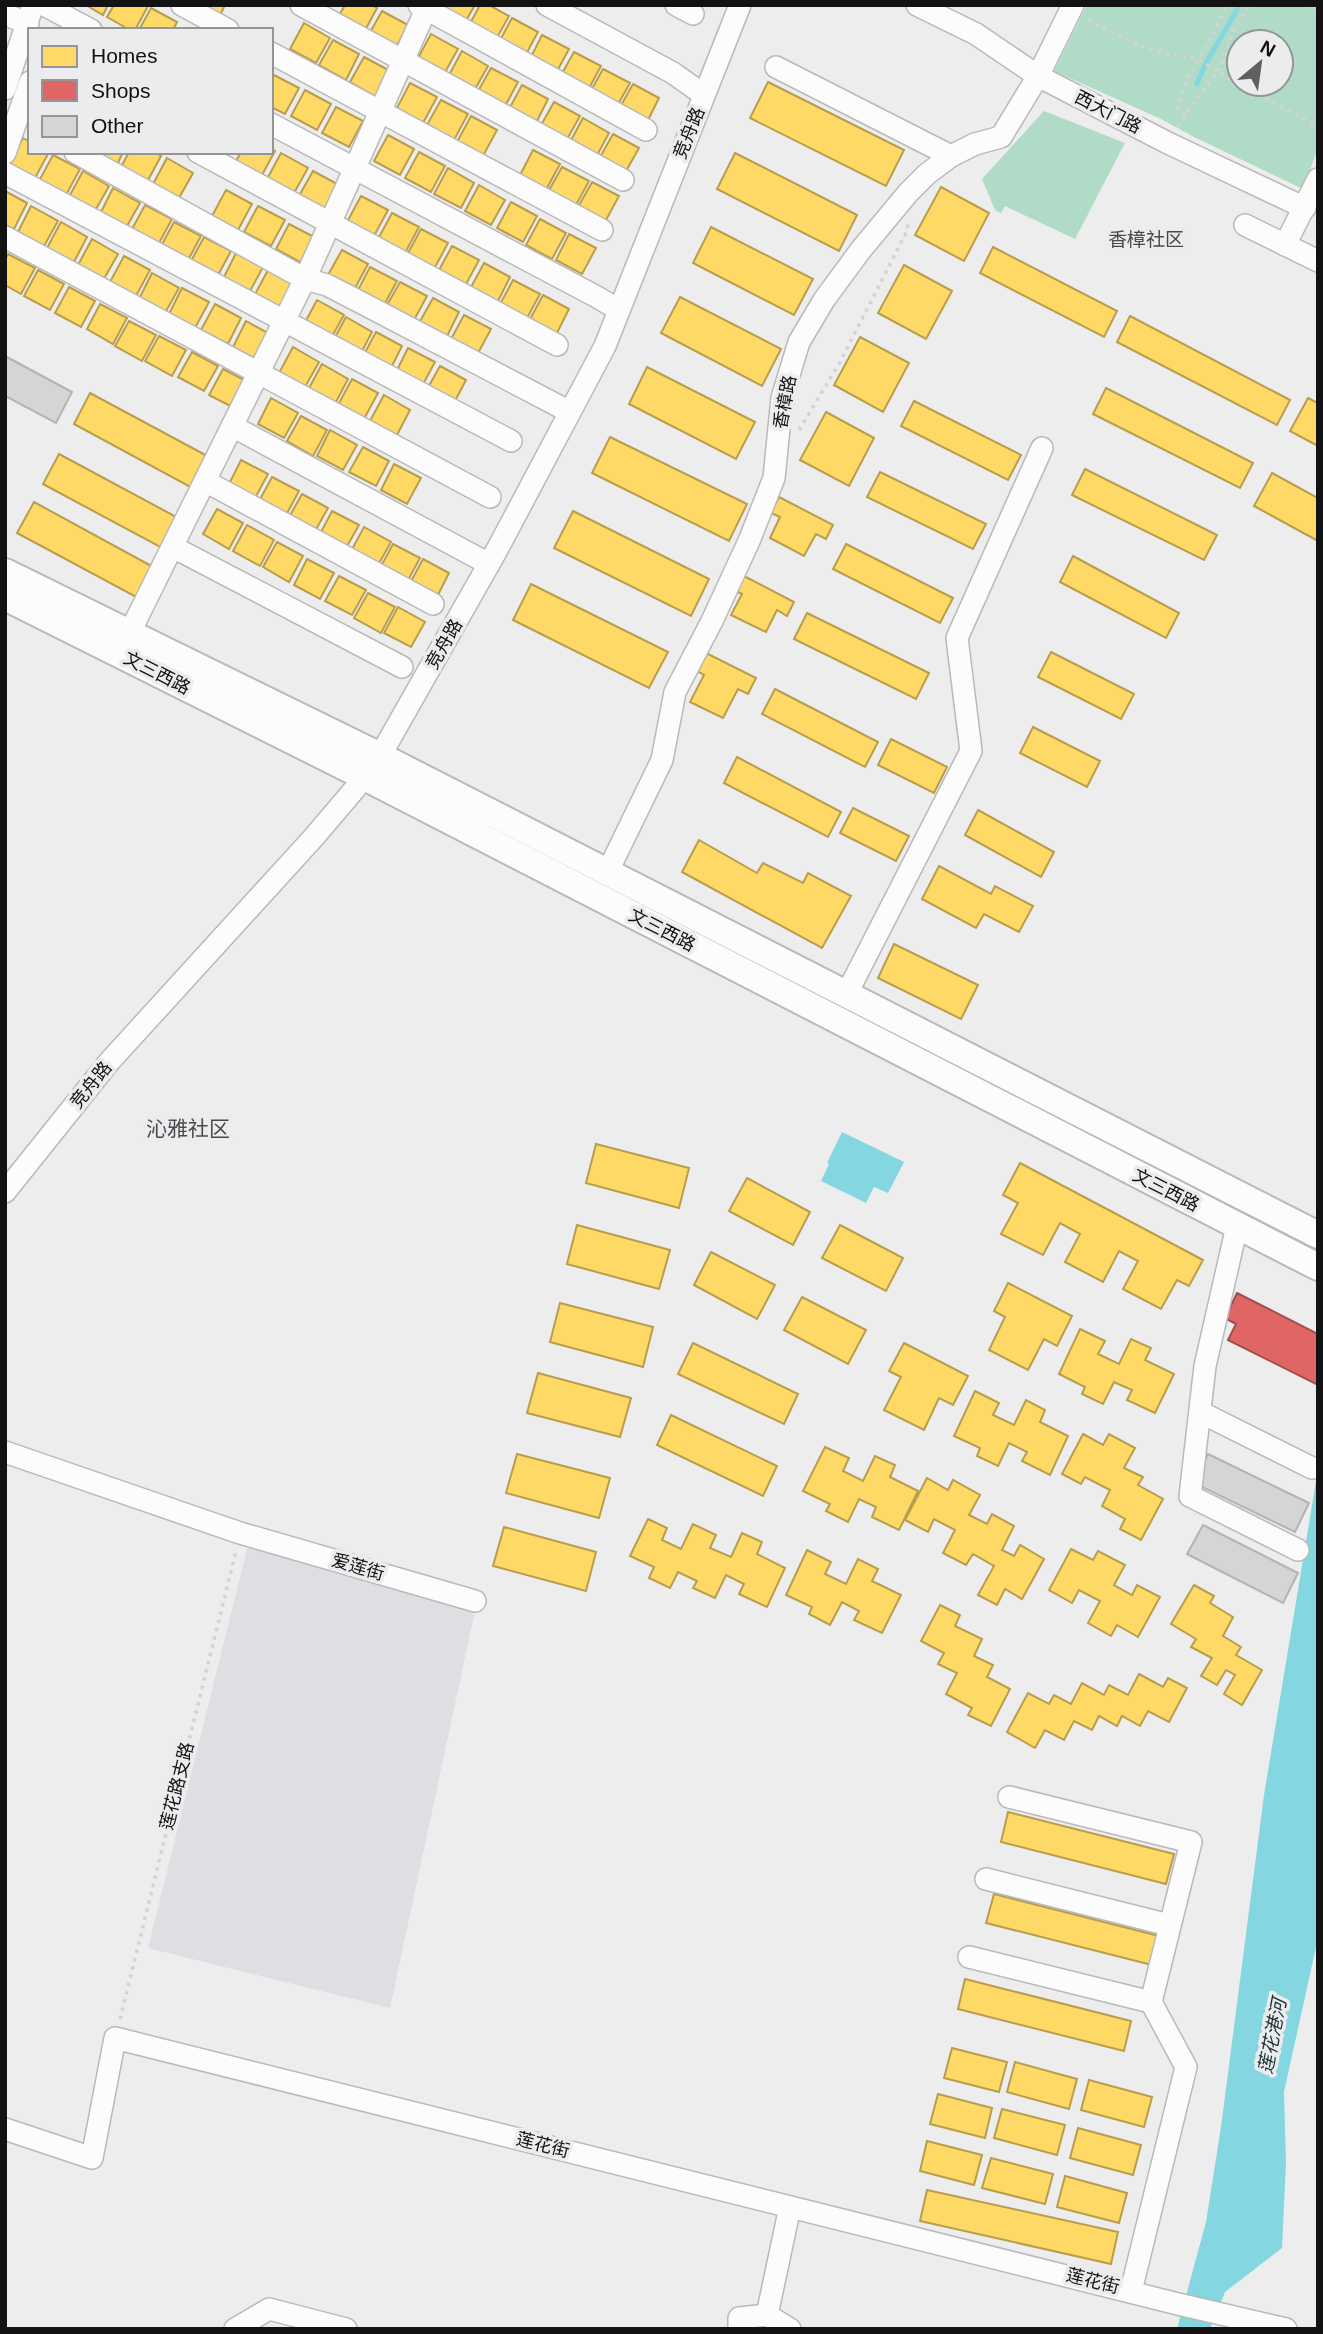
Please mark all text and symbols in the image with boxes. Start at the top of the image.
legend [28,28,273,154]
north arrow [1225,28,1295,98]
text: N [1257,36,1279,61]
text: Homes [91,44,158,67]
text: Shops [91,79,151,102]
street label: 西大门路 [1071,87,1145,137]
street label: 竞舟路 [670,104,708,162]
text: Other [91,114,144,137]
district label: 香樟社区 [1108,229,1184,250]
street label: 香樟路 [770,374,800,430]
street label: 竞舟路 [422,616,466,672]
street label: 文三西路 [120,648,194,698]
street label: 文三西路 [625,905,699,955]
street label: 竞舟路 [66,1058,116,1112]
district label: 沁雅社区 [146,1117,230,1140]
street label: 文三西路 [1129,1165,1203,1215]
street label: 爱莲街 [329,1550,387,1584]
street label: 莲花路支路 [156,1740,198,1832]
water label: 莲花港河 [1255,1993,1291,2075]
street label: 莲花街 [514,2129,572,2161]
street label: 莲花街 [1064,2265,1122,2297]

